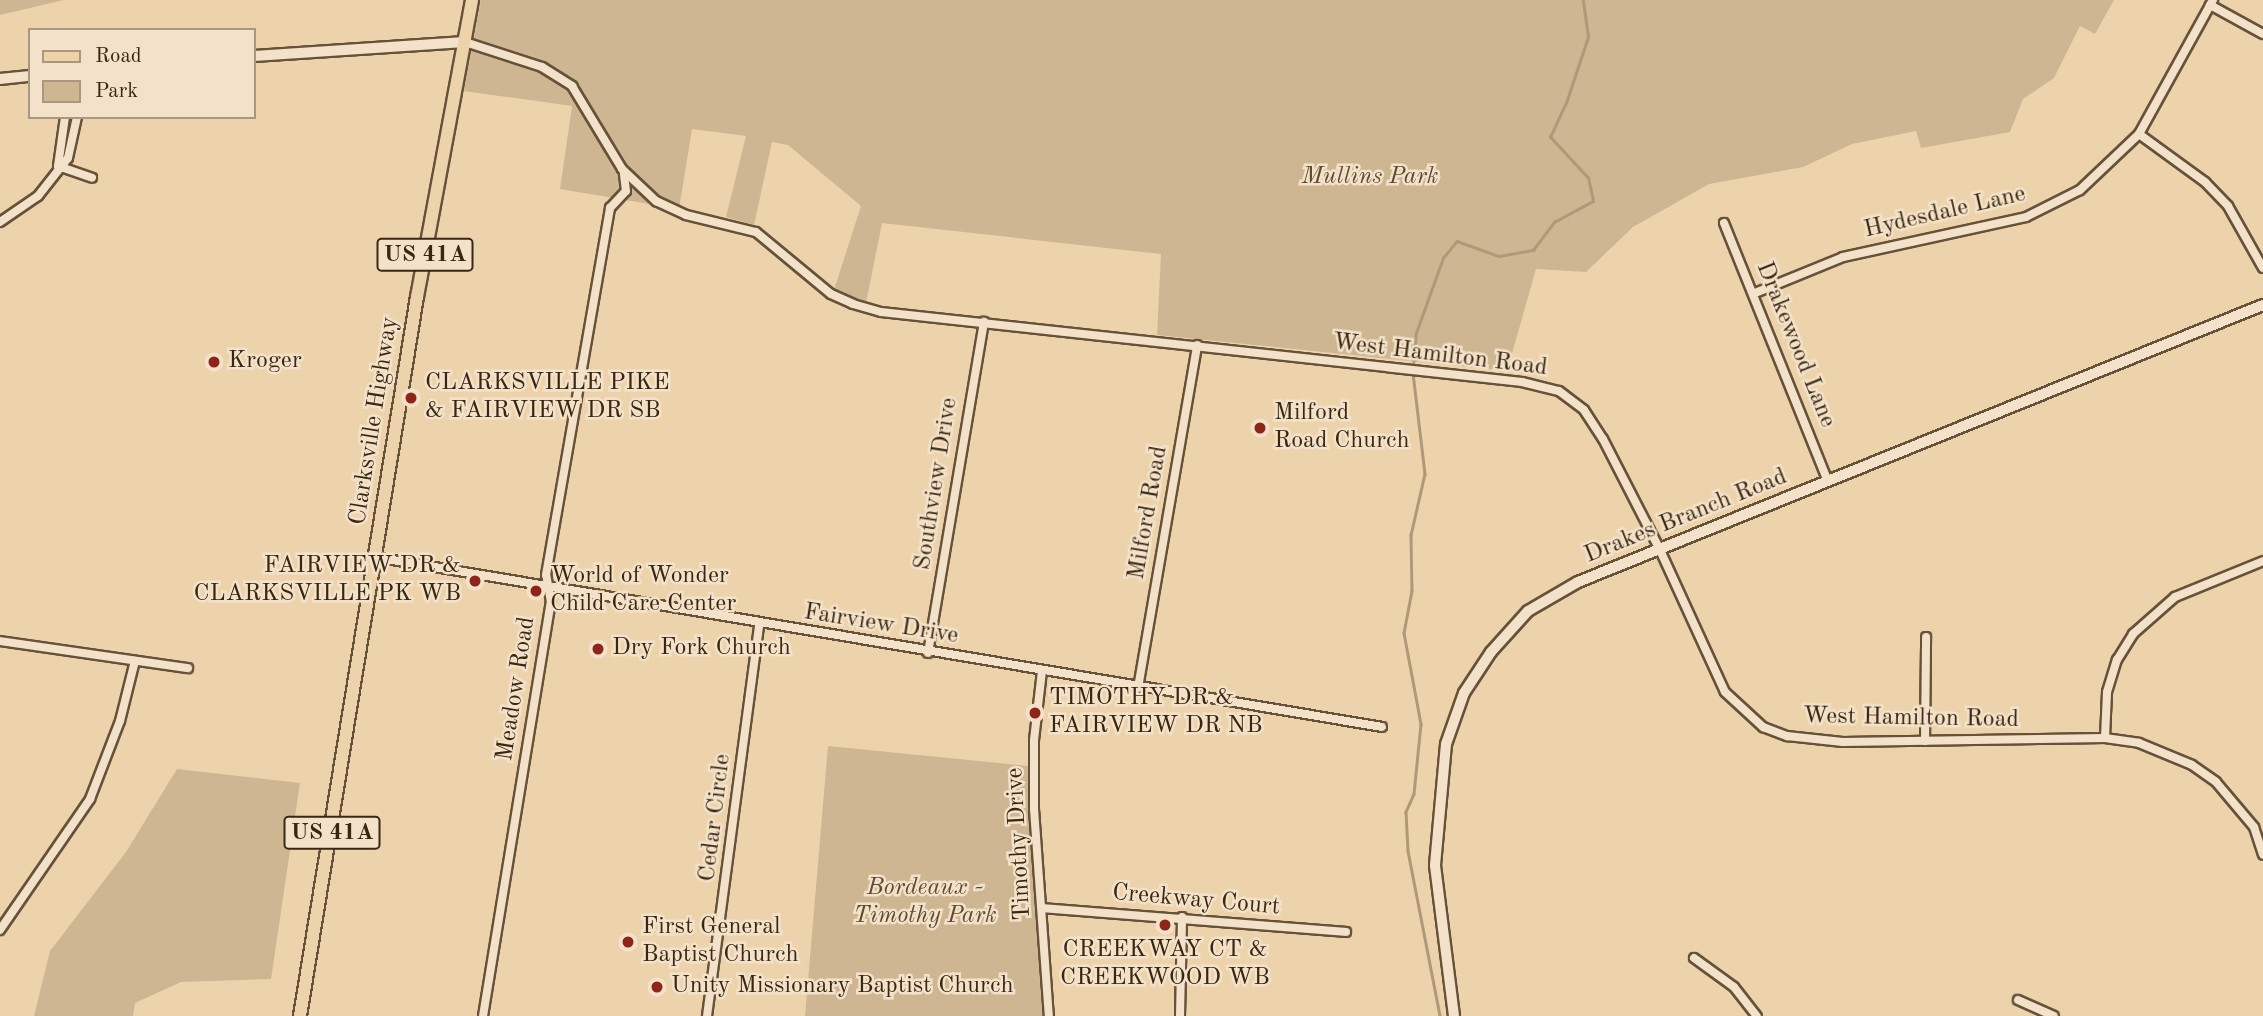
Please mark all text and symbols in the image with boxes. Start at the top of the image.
legend [28,28,256,119]
text: Road [95,46,142,67]
text: Park [95,81,138,102]
park label: Mullins Park [1301,164,1439,192]
street label: Hydesdale Lane [1861,180,2029,246]
road number: US 41A [376,236,474,274]
street label: Drakewood Lane [1749,258,1841,432]
street label: Clarksville Highway [344,315,406,527]
street label: West Hamilton Road [1331,329,1549,383]
place label: Kroger [228,348,302,376]
marker: Kroger [206,354,222,370]
place label: CLARKSVILLE PIKE & FAIRVIEW DR SB [425,370,670,426]
marker: CLARKSVILLE PIKE & FAIRVIEW DR SB [403,390,419,406]
street label: Southview Drive [909,396,965,572]
place label: Milford Road Church [1274,400,1410,456]
marker: Milford Road Church [1252,420,1268,436]
street label: Milford Road [1123,444,1175,582]
street label: Drakes Branch Road [1580,463,1792,571]
place label: FAIRVIEW DR & CLARKSVILLE PK WB [193,553,461,609]
place label: World of Wonder Child Care Center [550,563,736,619]
marker: FAIRVIEW DR & CLARKSVILLE PK WB [467,573,483,589]
marker: World of Wonder Child Care Center [528,583,544,599]
street label: Fairview Drive [802,599,960,651]
street label: Meadow Road [491,615,543,763]
place label: Dry Fork Church [612,635,791,663]
marker: Dry Fork Church [590,641,606,657]
place label: TIMOTHY DR & FAIRVIEW DR NB [1049,685,1263,741]
street label: West Hamilton Road [1803,703,2019,735]
marker: TIMOTHY DR & FAIRVIEW DR NB [1027,705,1043,721]
street label: Cedar Circle [694,752,738,884]
street label: Timothy Drive [1002,767,1038,921]
road number: US 41A [283,814,381,852]
park label: Bordeaux - Timothy Park [853,875,997,931]
street label: Creekway Court [1111,879,1281,923]
place label: First General Baptist Church [642,914,799,970]
marker: CREEKWAY CT & CREEKWOOD WB [1157,917,1173,933]
marker: First General Baptist Church [620,934,636,950]
place label: CREEKWAY CT & CREEKWOOD WB [1060,937,1270,993]
place label: Unity Missionary Baptist Church [671,973,1013,1001]
marker: Unity Missionary Baptist Church [649,979,665,995]

